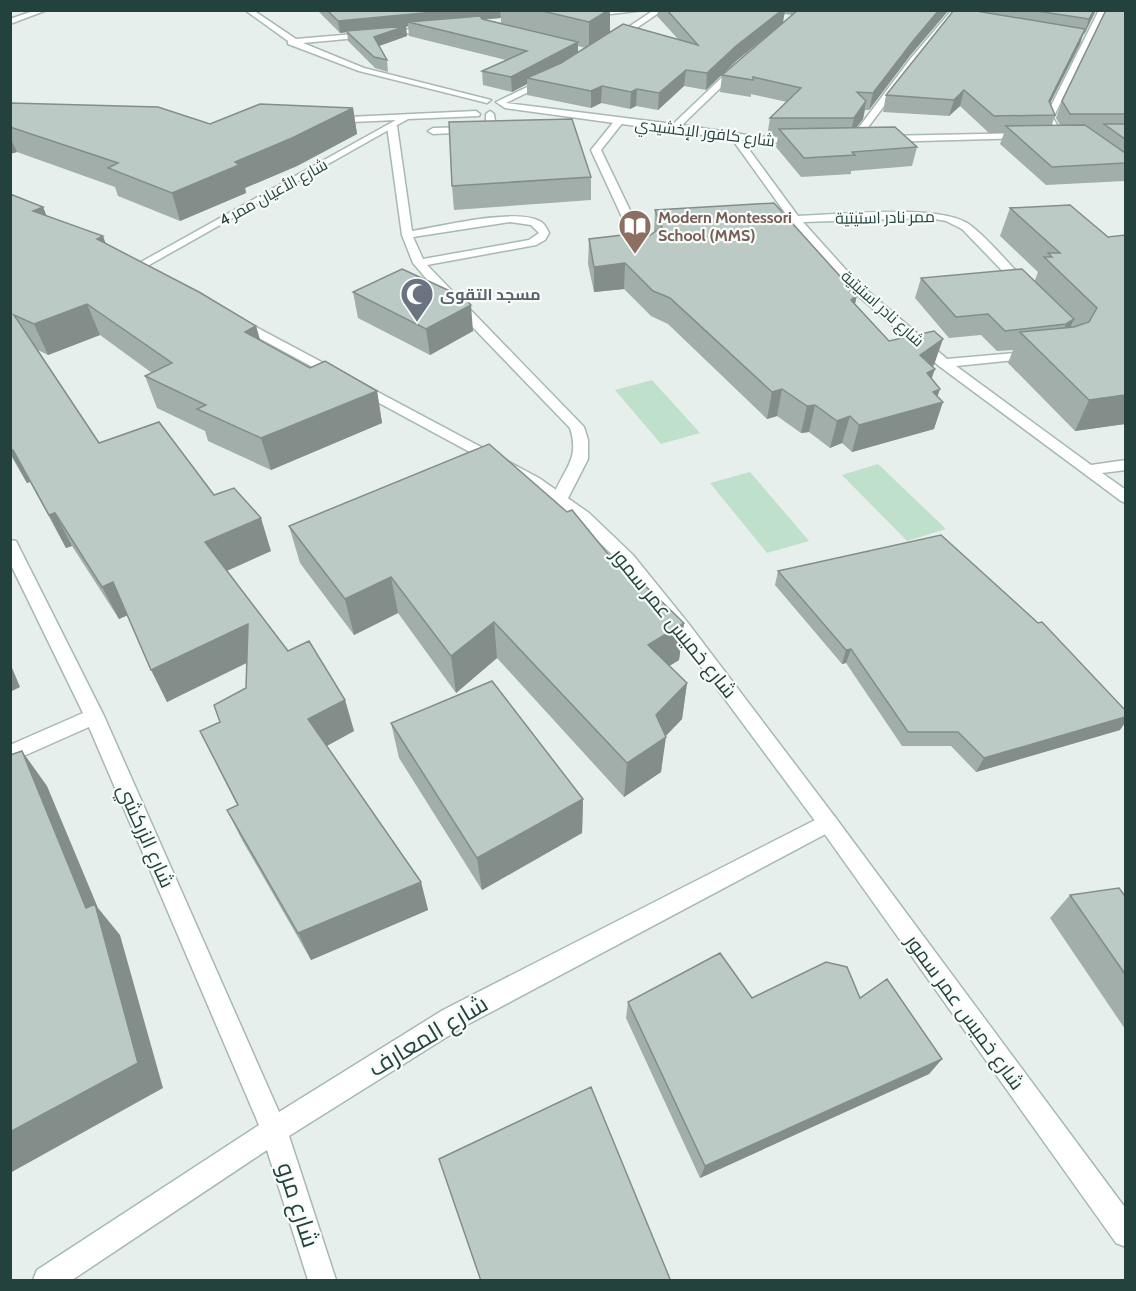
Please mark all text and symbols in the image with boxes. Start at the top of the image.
street label: شارع كافور الإخشيدي [633,114,776,154]
street label: شارع الأعيان ممر 4 [216,155,332,232]
street label: ممر نادر استيتية [835,207,935,228]
library icon: Modern Montessori School (MMS) [617,208,653,255]
place label: Modern Montessori School (MMS) [658,208,792,245]
street label: شارع نادر استيتية [836,266,928,352]
mosque icon: مسجد التقوى [399,276,435,323]
place label: مسجد التقوى [440,285,541,304]
street label: شارع خميس عمر سمور [604,542,742,704]
street label: شارع الزركشي [110,780,180,893]
street label: شارع خميس عمر سمور [898,929,1029,1095]
street label: شارع المعارف [363,988,494,1084]
street label: شارع مرو [269,1159,326,1252]

